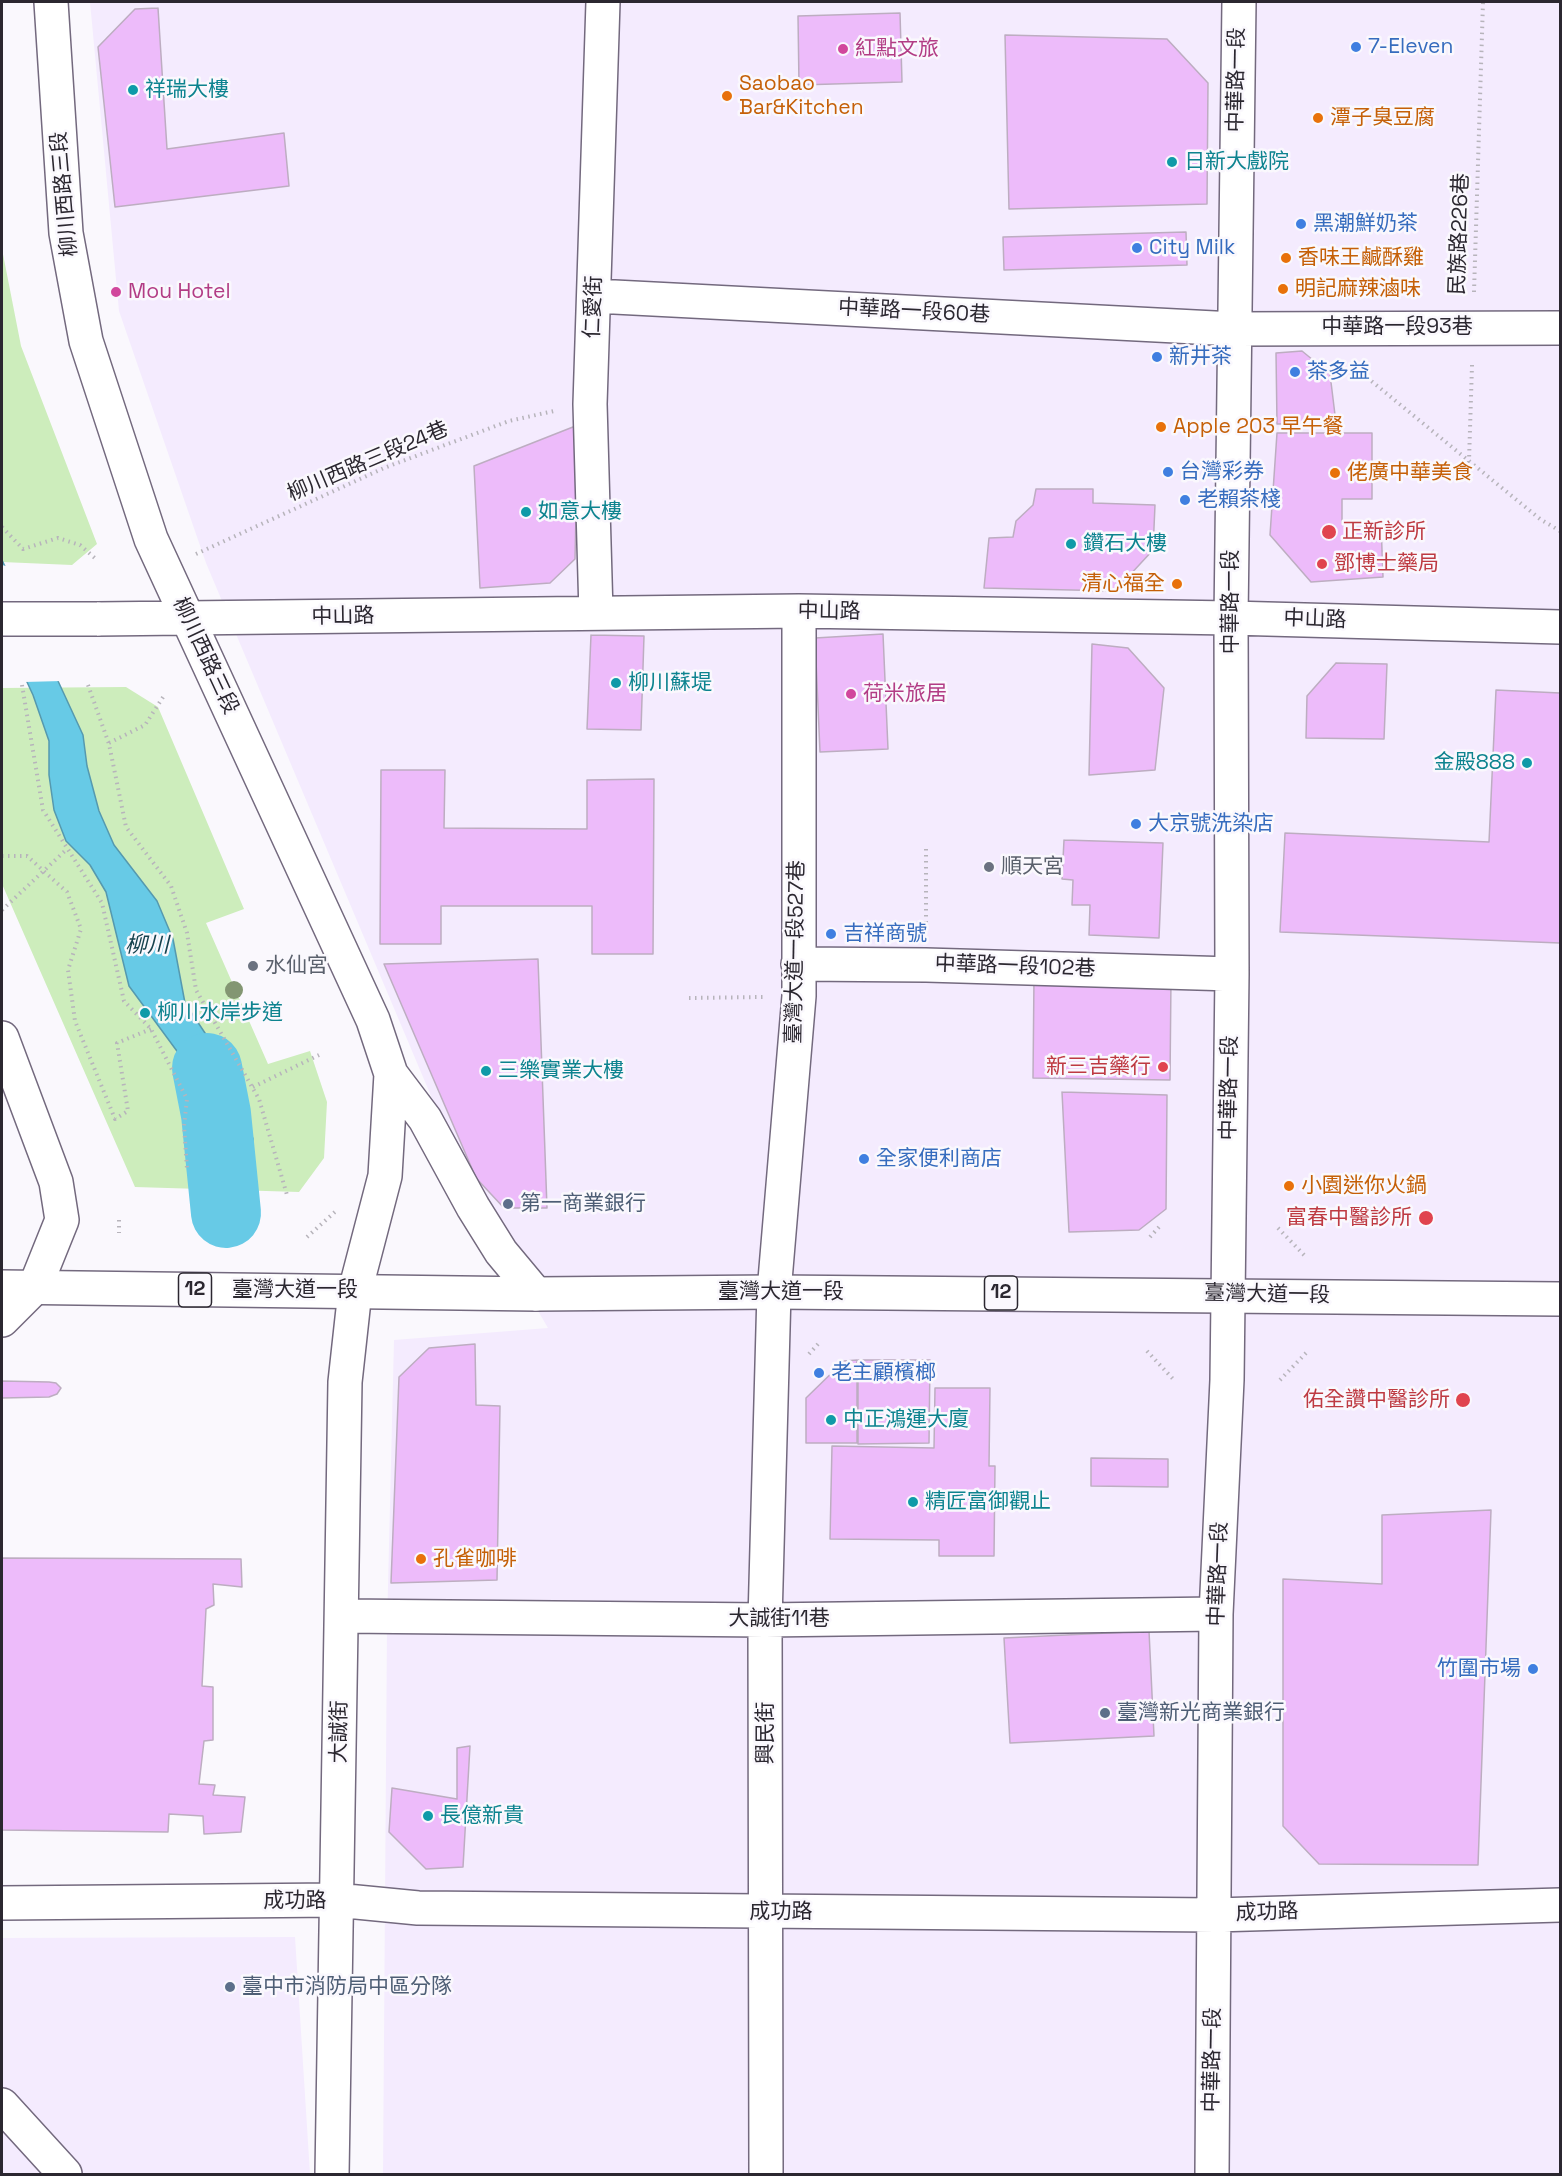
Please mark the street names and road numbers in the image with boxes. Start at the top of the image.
street label: 中華路一段 [1223,27,1251,133]
street label: 柳川西路三段 [47,130,83,258]
street label: 民族路226巷 [1445,173,1475,295]
street label: 仁愛街 [580,275,608,339]
street label: 中華路一段60巷 [837,295,991,329]
street label: 中華路一段93巷 [1321,314,1473,340]
street label: 柳川西路三段24巷 [284,417,452,507]
street label: 中華路一段 [1218,550,1244,654]
street label: 柳川西路三段 [167,594,243,718]
street label: 中山路 [797,599,861,625]
street label: 中山路 [311,604,375,630]
street label: 中山路 [1283,606,1347,634]
street label: 臺灣大道一段527巷 [782,860,810,1044]
street label: 中華路一段102巷 [934,952,1096,982]
street label: 中華路一段 [1216,1035,1244,1141]
road number: 12 [178,1273,212,1307]
road number: 12 [984,1276,1018,1310]
street label: 臺灣大道一段 [232,1277,358,1303]
street label: 臺灣大道一段 [718,1279,844,1305]
street label: 臺灣大道一段 [1204,1281,1330,1309]
street label: 中華路一段 [1205,1521,1233,1627]
street label: 大誠街11巷 [728,1606,830,1632]
street label: 大誠街 [327,1700,353,1764]
street label: 興民街 [753,1702,779,1764]
street label: 成功路 [264,1888,326,1914]
street label: 成功路 [750,1899,812,1925]
street label: 成功路 [1235,1899,1299,1927]
street label: 中華路一段 [1199,2007,1227,2113]

